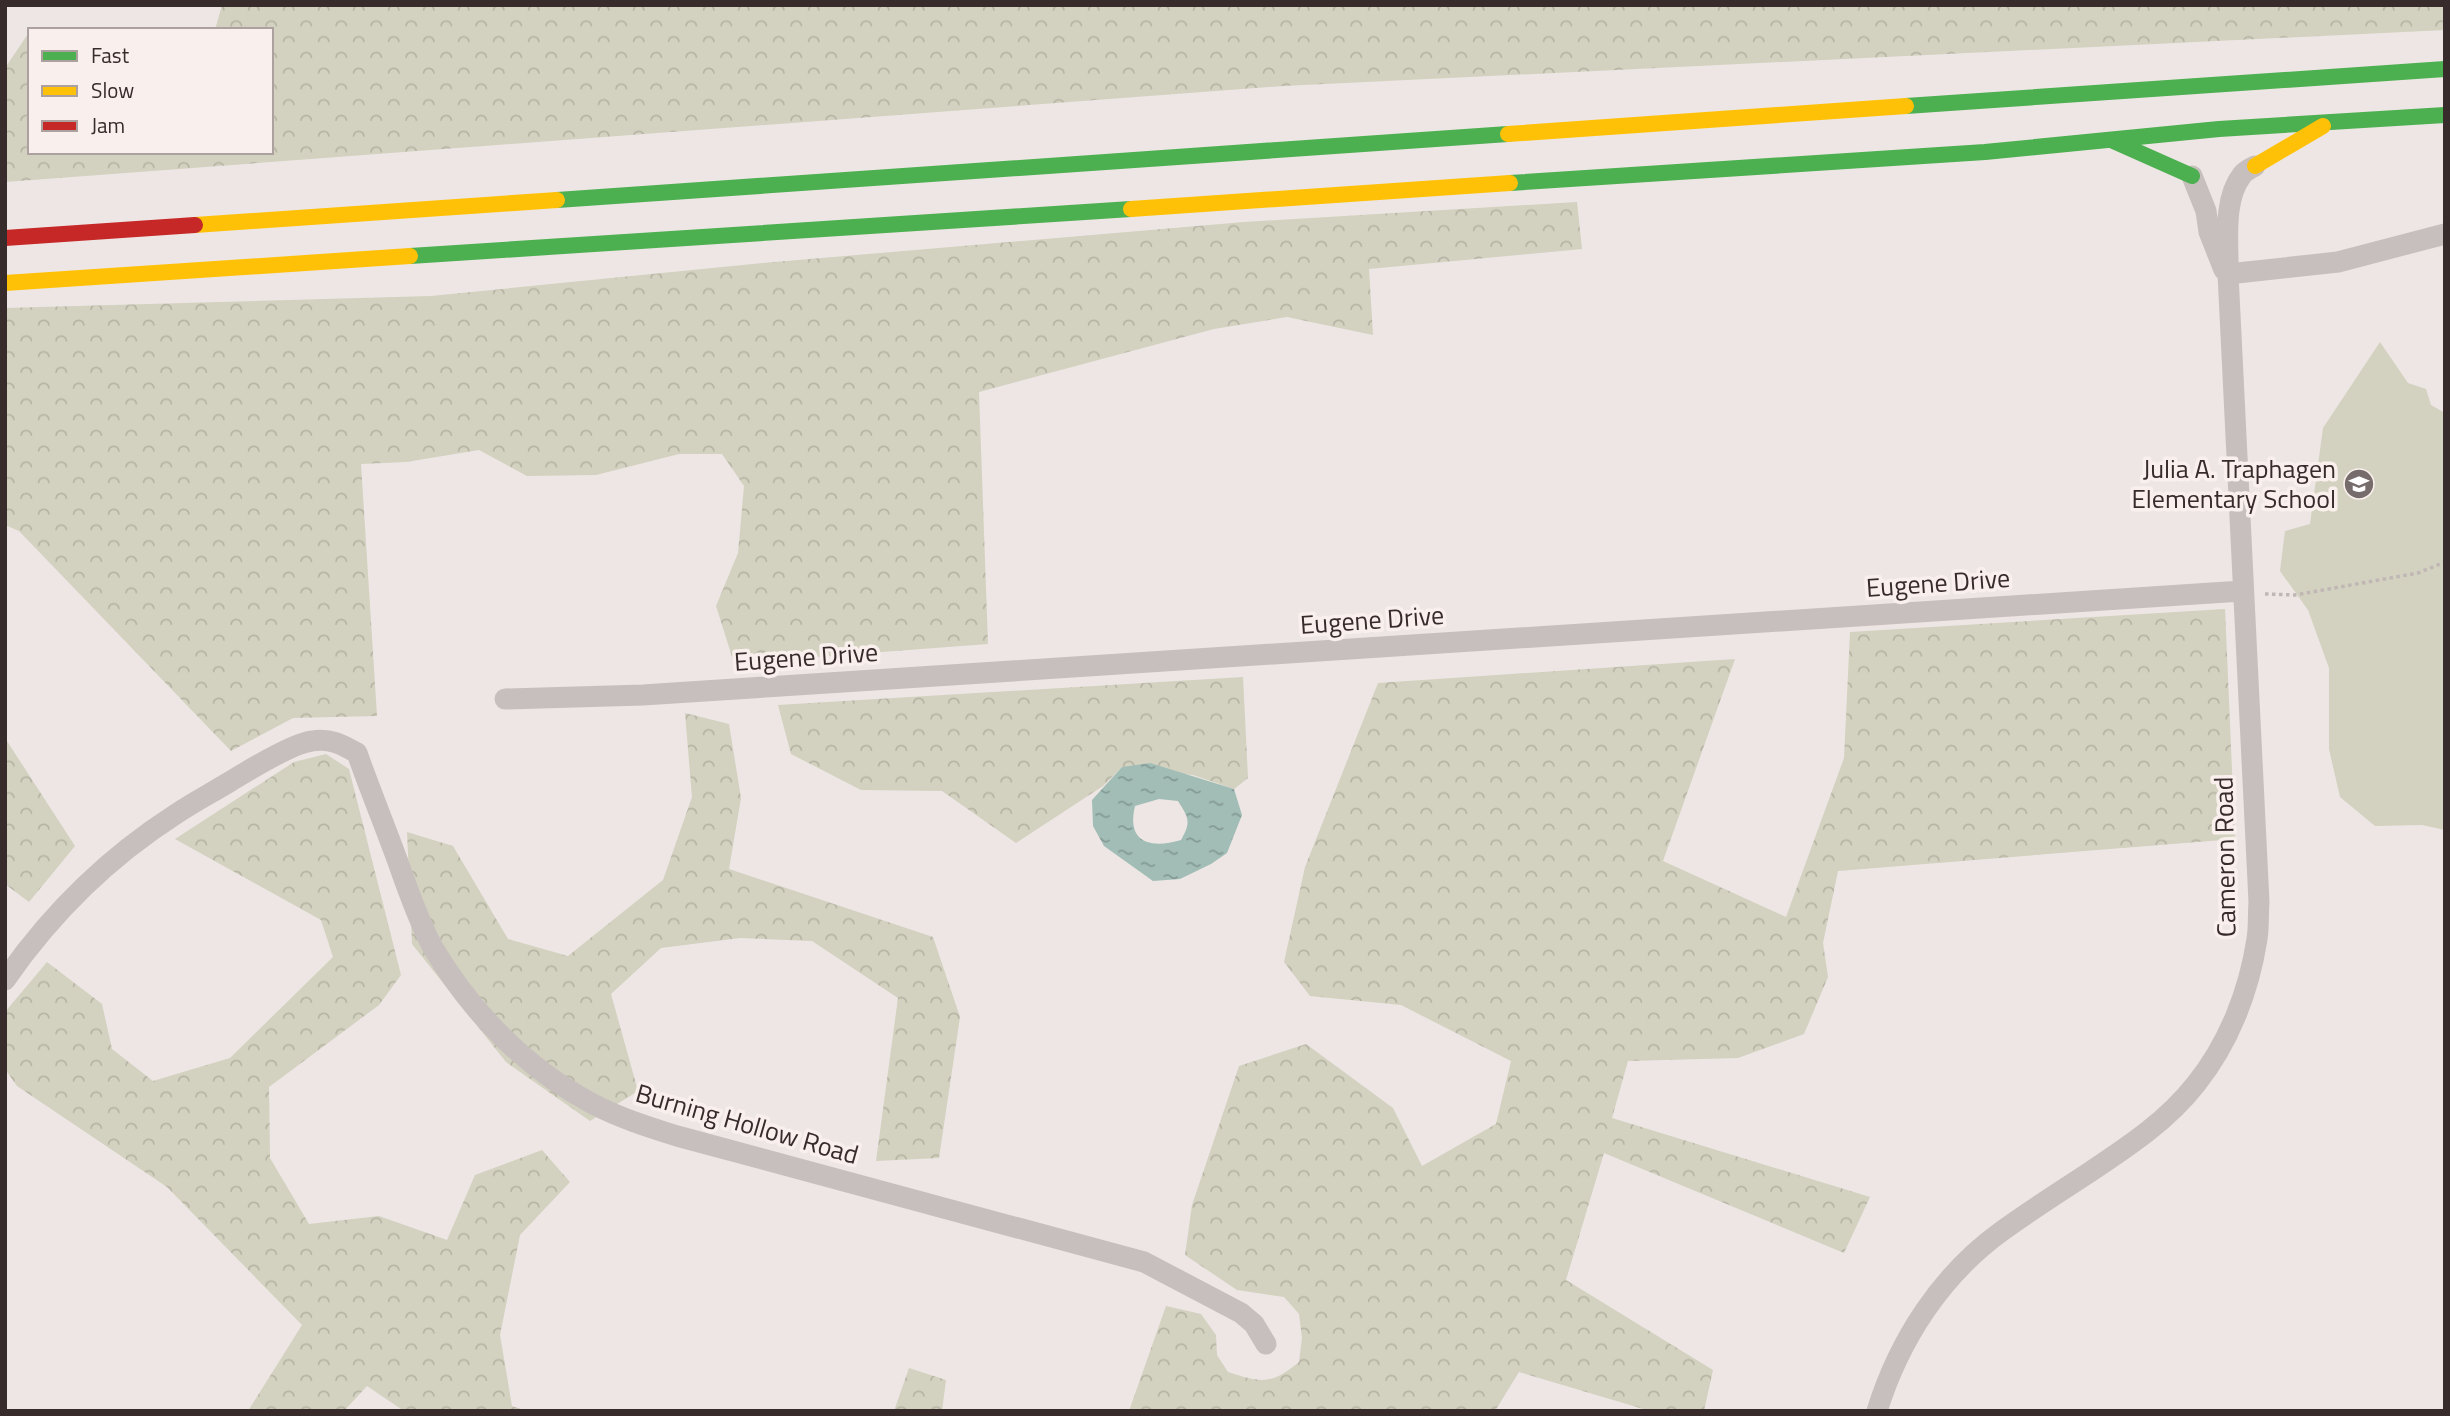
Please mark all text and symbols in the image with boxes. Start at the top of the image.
legend [28,28,273,154]
text: Fast [91,39,130,71]
text: Slow [91,74,134,106]
text: Jam [91,109,125,141]
place label: Julia A. Traphagen Elementary School [2131,449,2336,518]
school or university icon: Julia A. Traphagen Elementary School [2342,467,2376,501]
street label: Eugene Drive [1865,558,2011,607]
street label: Eugene Drive [1299,595,1445,644]
street label: Eugene Drive [733,632,879,681]
street label: Cameron Road [2204,776,2245,938]
street label: Burning Hollow Road [631,1073,863,1174]

